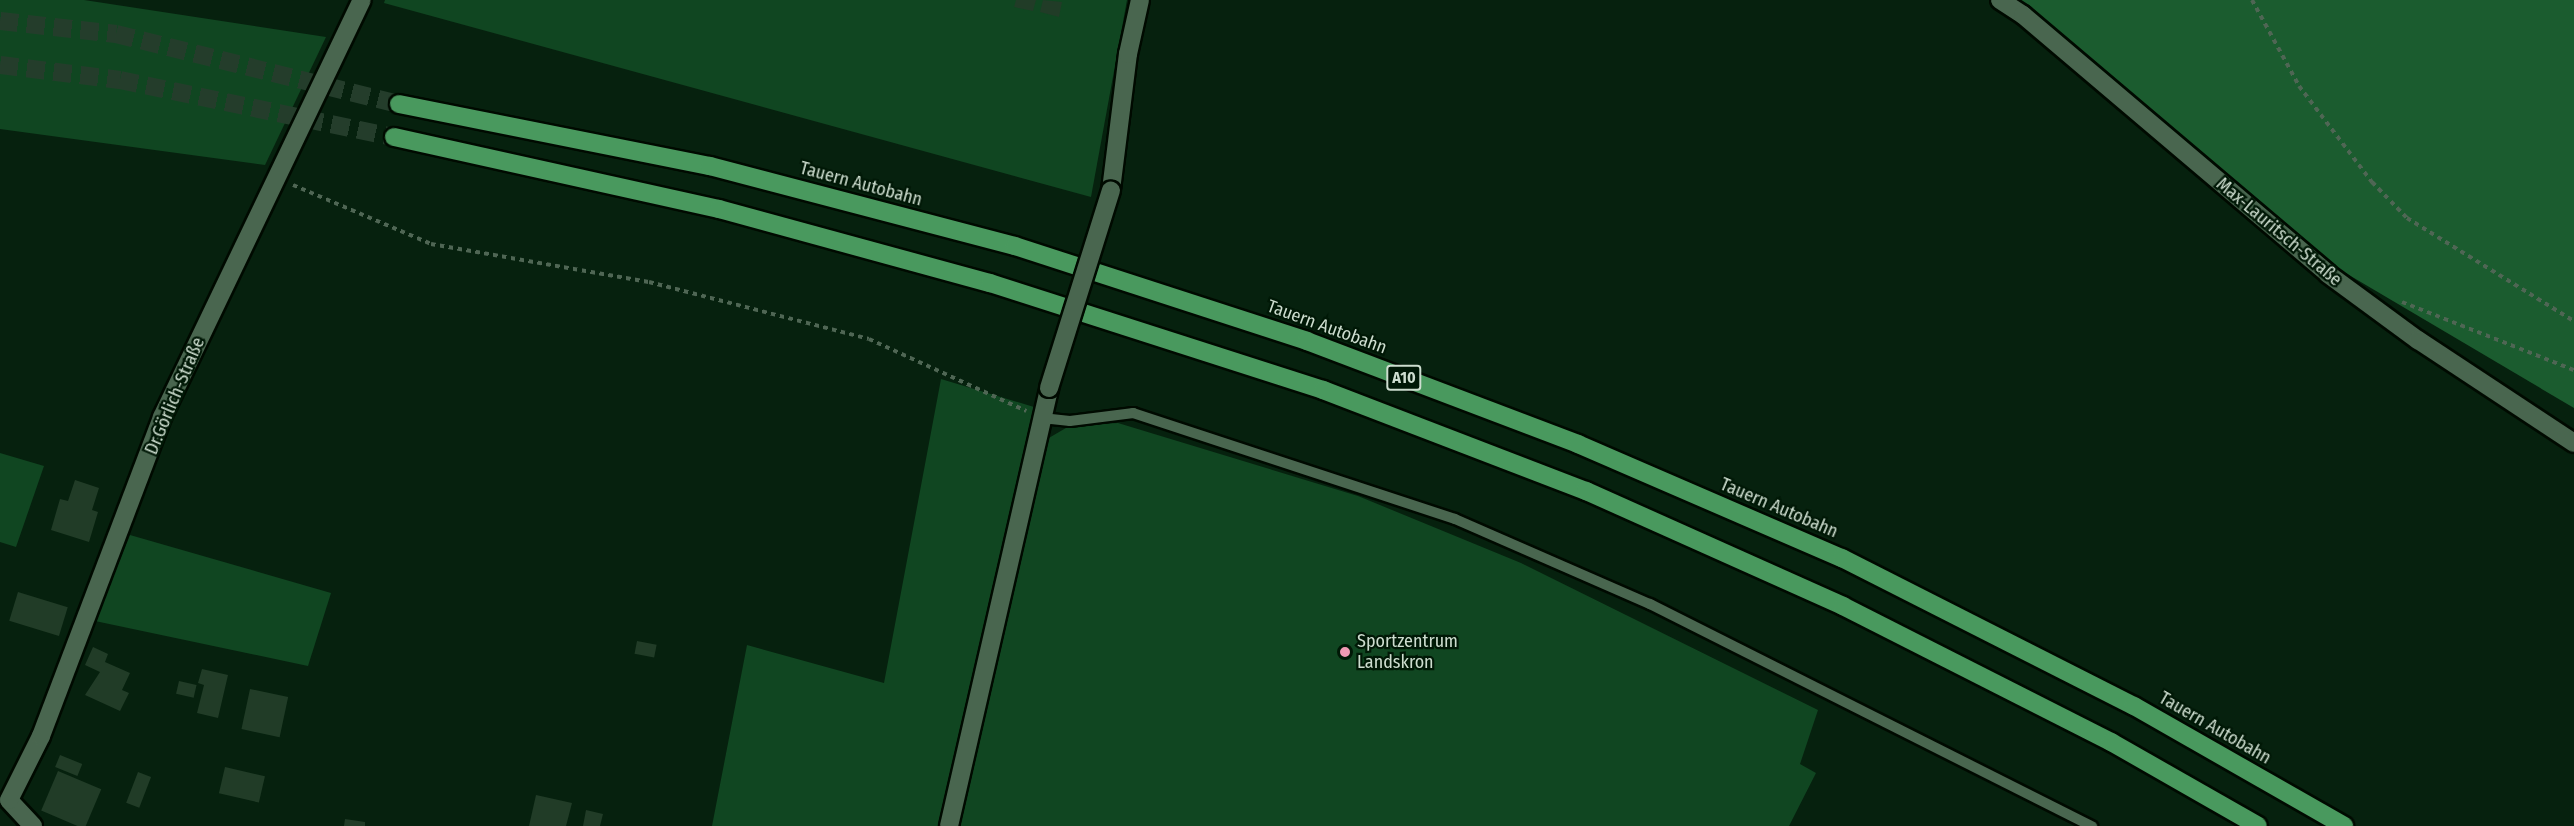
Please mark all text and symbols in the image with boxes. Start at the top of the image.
street label: Tauern Autobahn [797,157,925,211]
street label: Max-Lauritsch-Straße [2212,173,2346,291]
street label: Tauern Autobahn [1264,295,1390,359]
street label: Dr.Görlich-Straße [141,334,209,458]
road number: A10 [1386,365,1422,391]
street label: Tauern Autobahn [1717,473,1841,543]
place label: Sportzentrum Landskron [1357,631,1458,674]
marker: Sportzentrum Landskron [1338,645,1352,659]
street label: Tauern Autobahn [2155,687,2275,769]

